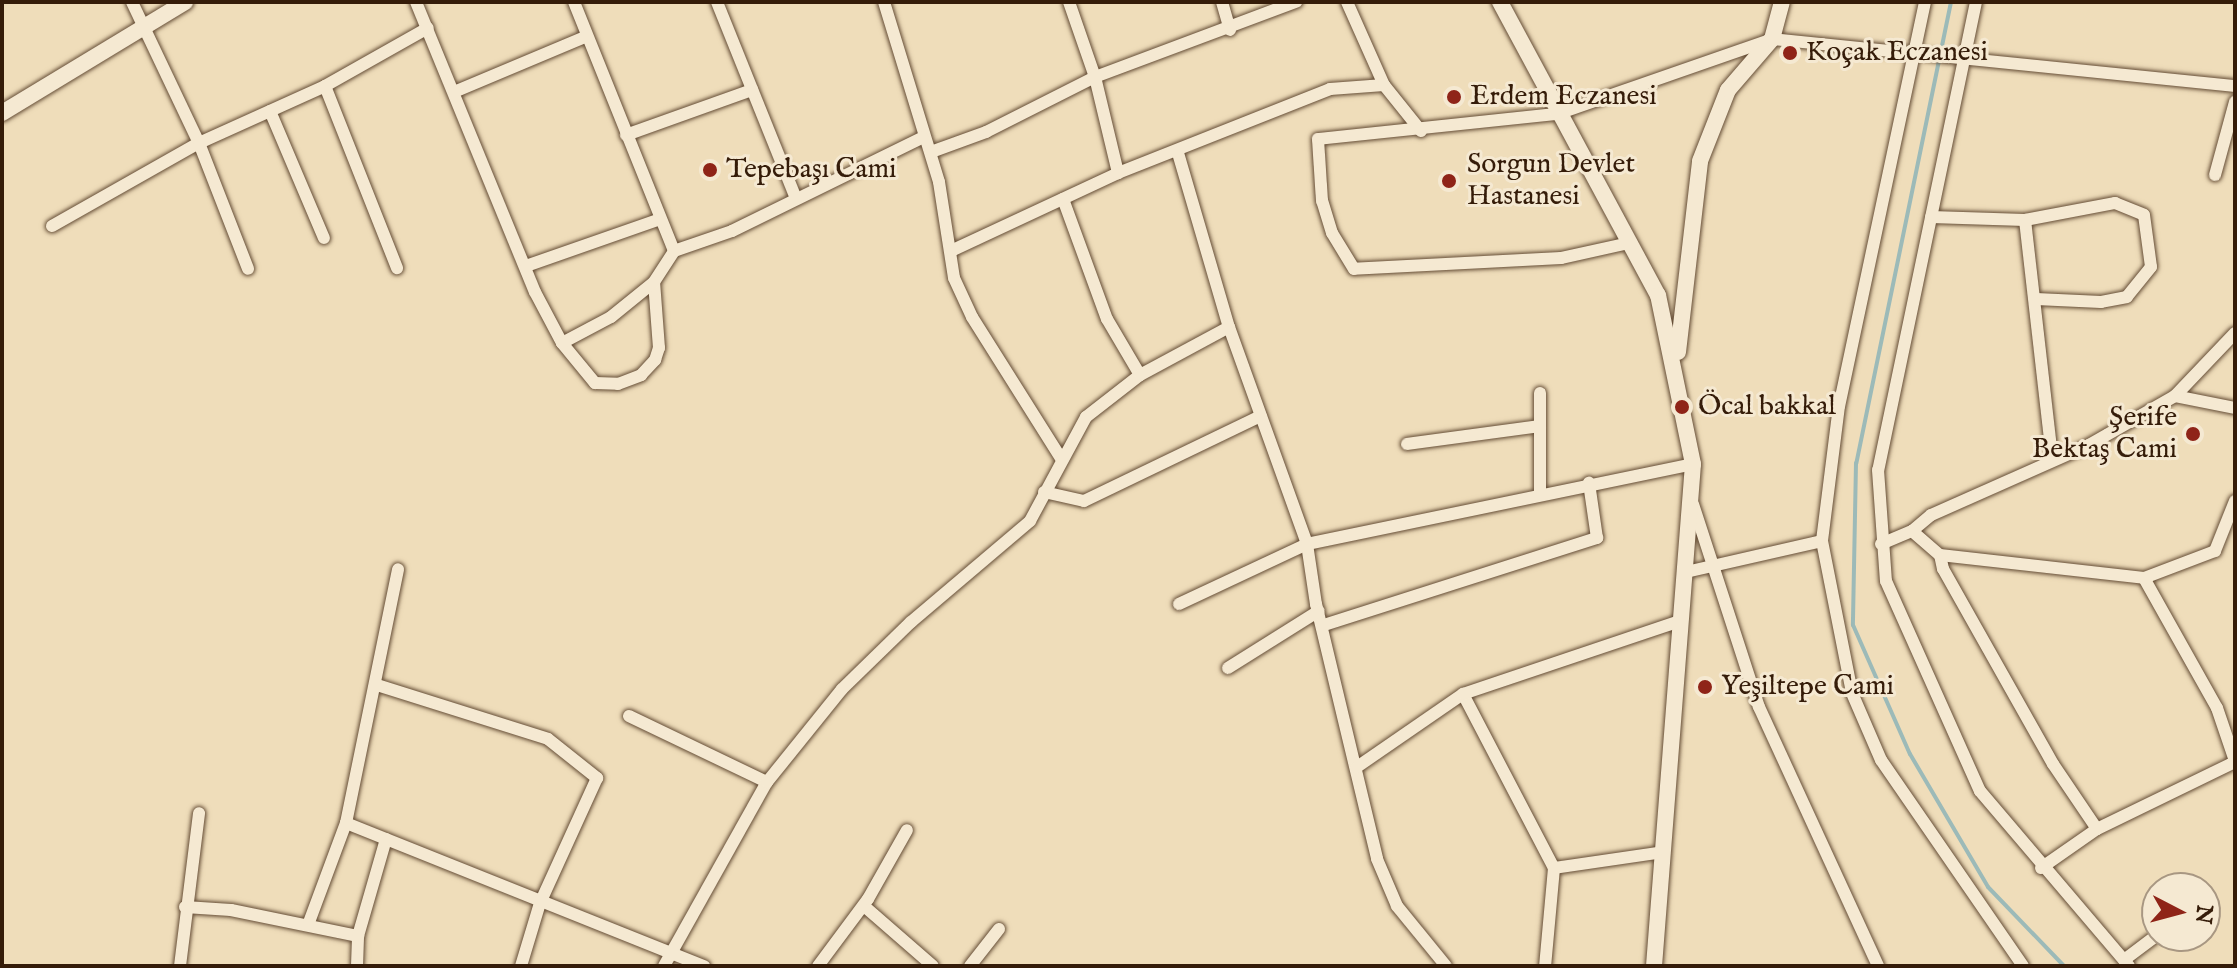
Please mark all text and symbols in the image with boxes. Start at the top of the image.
place label: Koçak Eczanesi [1806,36,1988,70]
marker: Koçak Eczanesi [1781,44,1799,62]
place label: Erdem Eczanesi [1470,80,1657,114]
marker: Erdem Eczanesi [1445,88,1463,106]
place label: Sorgun Devlet Hastanesi [1467,148,1635,214]
place label: Tepebaşı Cami [726,153,897,187]
marker: Tepebaşı Cami [701,161,719,179]
marker: Sorgun Devlet Hastanesi [1438,170,1460,192]
place label: Öcal bakkal [1698,390,1836,424]
marker: Öcal bakkal [1673,398,1691,416]
place label: Şerife Bektaş Cami [2032,401,2177,467]
marker: Şerife Bektaş Cami [2184,425,2202,443]
place label: Yeşiltepe Cami [1721,670,1894,704]
marker: Yeşiltepe Cami [1696,678,1714,696]
north arrow [2141,872,2221,952]
text: N [2188,903,2218,925]

